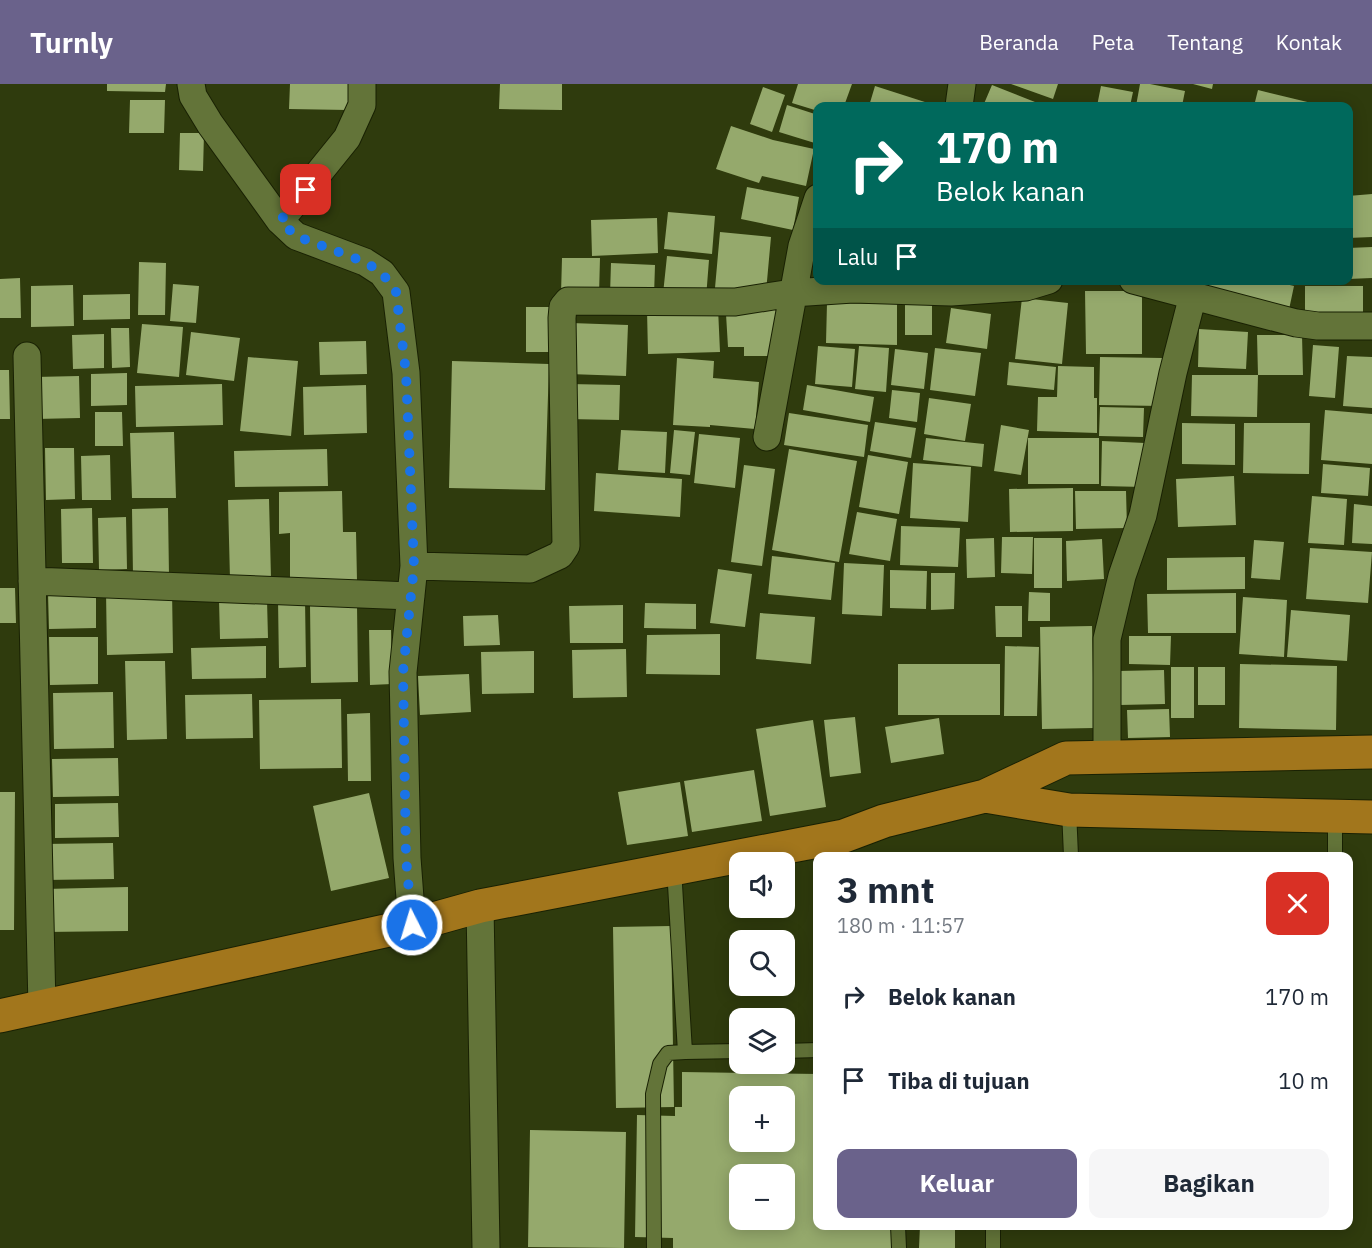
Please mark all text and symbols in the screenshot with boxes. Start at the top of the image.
text: Turnly [30,24,113,61]
text: Beranda [979,28,1059,56]
text: Peta [1092,28,1134,56]
text: Tentang [1167,28,1243,56]
text: Kontak [1276,28,1342,56]
text: 170 m [936,120,1059,175]
icon: right [837,126,915,204]
pin [280,164,331,215]
icon: arrive [289,173,322,206]
text: Belok kanan [936,173,1085,208]
icon: arrive [890,240,923,273]
text: Lalu [837,242,878,271]
map controls [729,852,795,1230]
button: sound [729,852,795,918]
text: 3 mnt [837,866,935,913]
button: close [1266,872,1329,935]
position arrow [380,893,444,957]
text: 180 m · 11:57 [837,912,965,939]
button: search [729,930,795,996]
icon: right [837,980,870,1013]
text: Belok kanan [888,982,1016,1011]
text: 170 m [1265,982,1329,1011]
button: layers [729,1008,795,1074]
icon: arrive [837,1064,870,1097]
text: Tiba di tujuan [888,1066,1030,1095]
text: 10 m [1278,1066,1329,1095]
button: + [729,1086,795,1152]
button: Keluar [837,1149,1077,1218]
button: Bagikan [1089,1149,1329,1218]
button: − [729,1164,795,1230]

